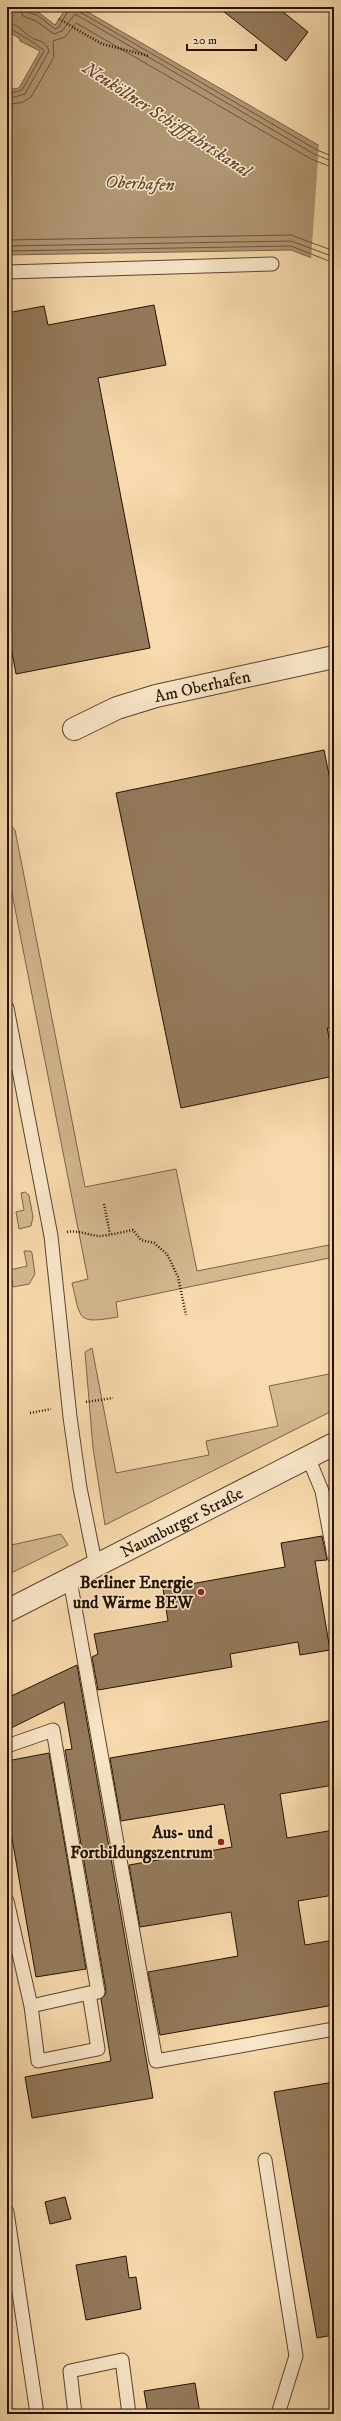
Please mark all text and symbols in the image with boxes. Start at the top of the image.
scale bar [187,26,256,52]
text: 20 m [193,33,217,48]
water label: Neuköllner Schifffahrtskanal [77,57,257,184]
water label: Oberhafen [105,171,175,197]
street label: Am Oberhafen [152,666,253,708]
street label: Naumburger Straße [117,1482,247,1563]
place label: Berliner Energie und Wärme BEW [73,1572,194,1614]
marker: Berliner Energie und Wärme BEW [196,1587,206,1597]
place label: Aus- und Fortbildungszentrum [70,1822,214,1864]
marker: Aus- und Fortbildungszentrum [216,1837,226,1847]

